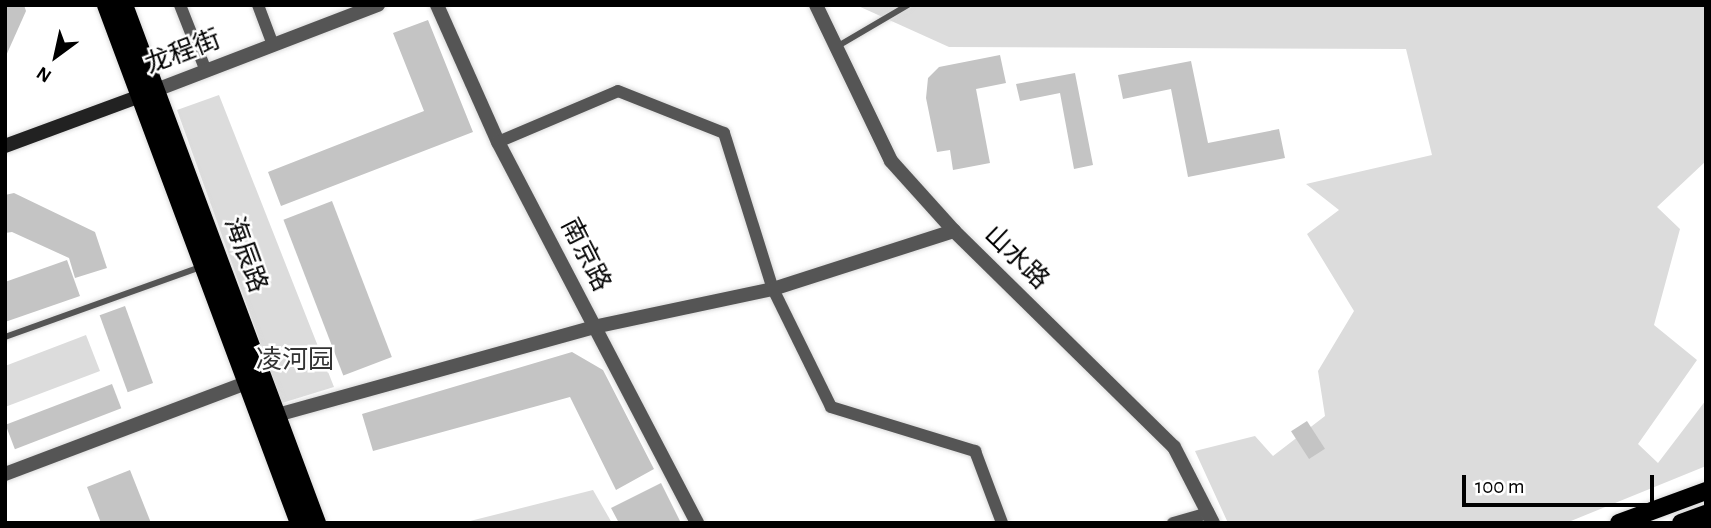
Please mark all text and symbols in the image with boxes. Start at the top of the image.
north arrow [21,21,91,91]
street label: 龙程街 [141,24,225,82]
text: N [34,62,55,86]
street label: 海辰路 [217,213,273,297]
street label: 南京路 [553,213,617,297]
street label: 山水路 [977,220,1055,296]
park label: 凌河园 [256,345,334,377]
scale bar [1466,462,1658,506]
text: 100 m [1475,476,1525,497]

